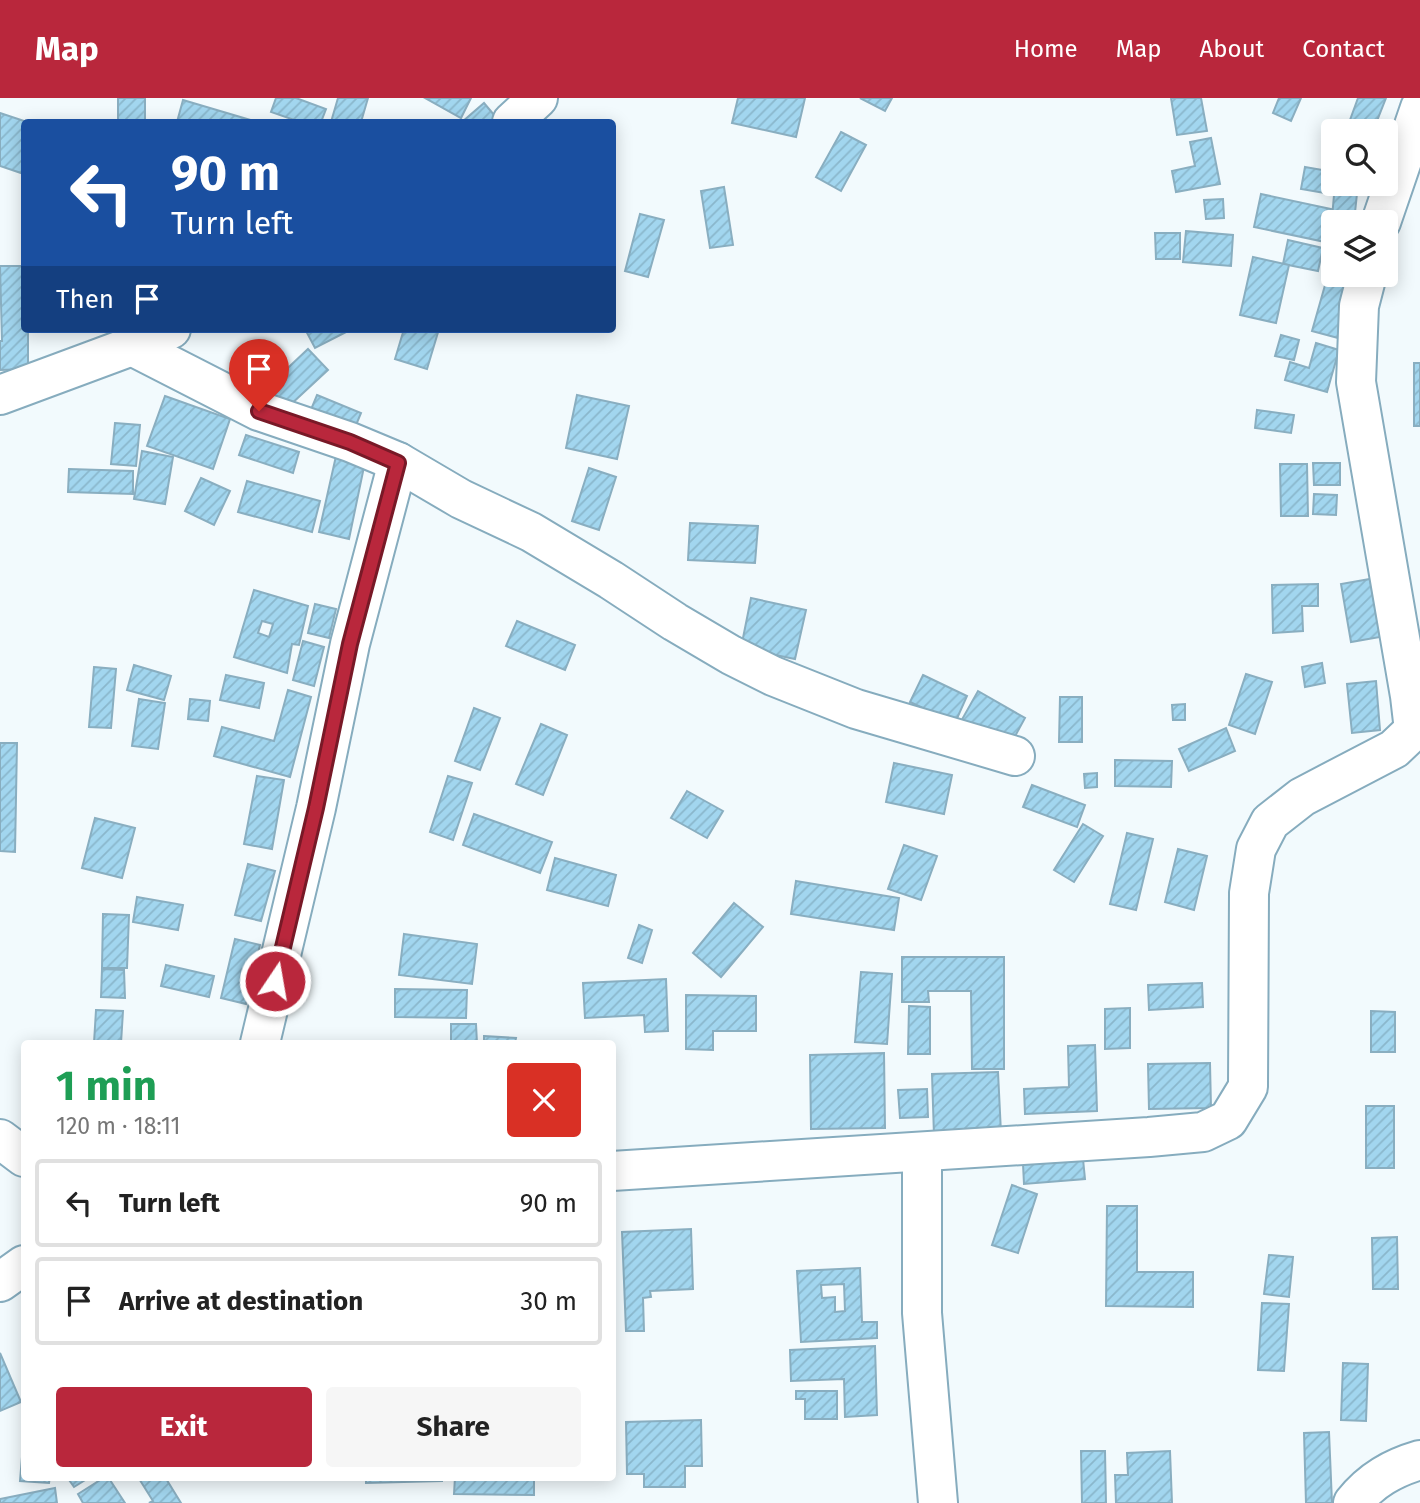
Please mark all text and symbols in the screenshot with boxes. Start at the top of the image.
text: Map [35,29,99,69]
text: Home [1014,35,1078,63]
text: Map [1116,35,1162,63]
text: About [1200,35,1264,63]
text: Contact [1302,35,1385,63]
map controls [1321,119,1398,287]
button: search [1321,119,1398,196]
text: 90 m [171,144,280,203]
icon: left [56,147,147,238]
text: Turn left [171,204,293,242]
button: layers [1321,210,1398,287]
icon: arrive [128,280,166,318]
text: Then [56,284,114,315]
pin [229,339,289,411]
icon: arrive [240,350,278,388]
position arrow [238,944,312,1018]
text: 1 min [56,1061,157,1111]
button: close [507,1063,581,1137]
text: 120 m · 18:11 [56,1112,181,1140]
icon: left [60,1184,98,1222]
text: Turn left [119,1188,220,1219]
text: 90 m [520,1188,577,1219]
icon: arrive [60,1282,98,1320]
text: Arrive at destination [119,1286,363,1317]
text: 30 m [520,1286,577,1317]
button: Exit [56,1387,312,1467]
button: Share [326,1387,581,1467]

